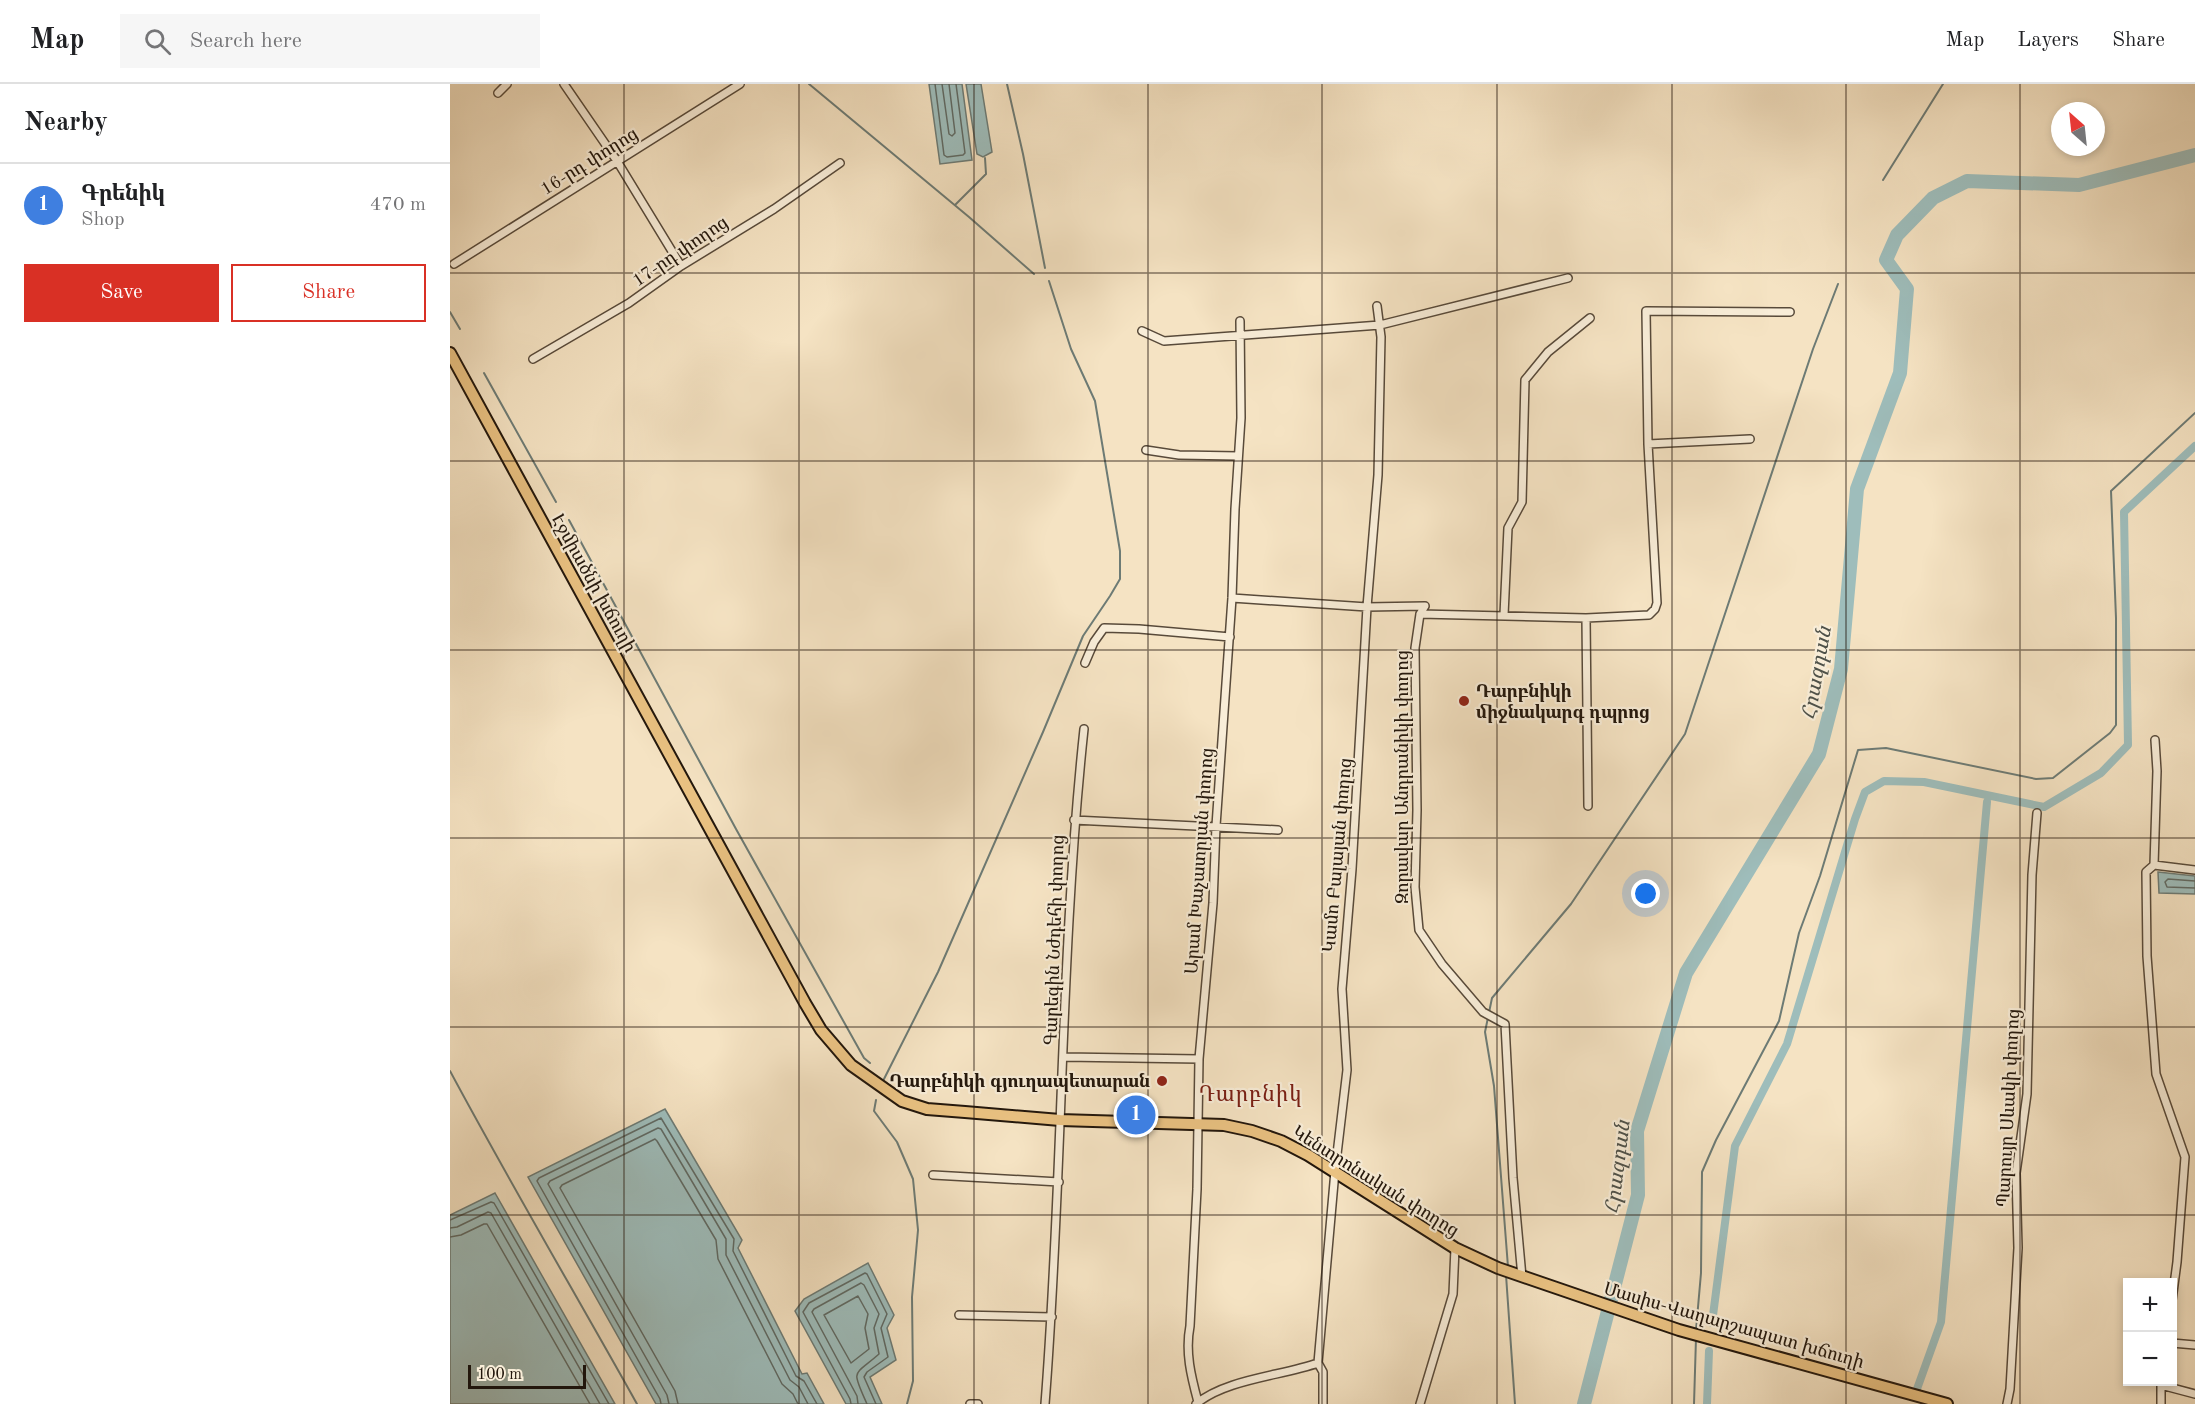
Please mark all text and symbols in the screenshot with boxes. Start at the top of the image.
search box [120,14,540,68]
icon: search [141,25,174,58]
text: Map [30,27,84,55]
text: Search here [189,30,302,52]
text: Map [1945,30,1984,51]
text: Layers [2017,30,2079,51]
text: Share [2112,30,2165,51]
north arrow [2051,102,2105,156]
text: Nearby [24,110,108,136]
street label: 16-րդ փողոց [538,125,642,200]
text: Գրենիկ [81,183,165,205]
text: 1 [38,195,49,215]
text: 470 m [370,195,426,215]
text: Shop [81,210,125,230]
street label: 17-րդ փողոց [630,213,732,291]
button: Save [24,264,219,322]
button: Share [231,264,426,322]
street label: Էջմիածնի խճուղի [547,511,639,656]
water label: Հրազդան [1799,624,1837,721]
street label: Զորավար Անդրանիկի փողոց [1394,650,1413,904]
place label: Դարբնիկի միջնակարգ դպրոց [1476,683,1650,723]
marker: Դարբնիկի միջնակարգ դպրոց [1457,694,1471,708]
street label: Արամ Խաչատրյան փողոց [1183,747,1218,975]
street label: Կամո Բալայան փողոց [1321,757,1356,953]
street label: Գարեգին Նժդեհի փողոց [1042,834,1069,1046]
your location [1631,879,1660,908]
street label: Պարույր Սևակի փողոց [1995,1008,2024,1208]
place label: Դարբնիկի գյուղապետարան [889,1073,1150,1092]
marker: Դարբնիկի գյուղապետարան [1155,1074,1169,1088]
district label: Դարբնիկ [1199,1084,1303,1107]
pin: 1 [1116,1092,1156,1138]
water label: Հրազդան [1602,1118,1636,1215]
street label: Կենտրոնական փողոց [1289,1123,1462,1241]
map controls [2123,1278,2177,1386]
button: + [2123,1278,2177,1332]
street label: Մասիս-Վաղարշապատ խճուղի [1601,1280,1866,1373]
button: − [2123,1332,2177,1386]
scale bar [468,1362,586,1390]
text: 100 m [477,1367,522,1383]

